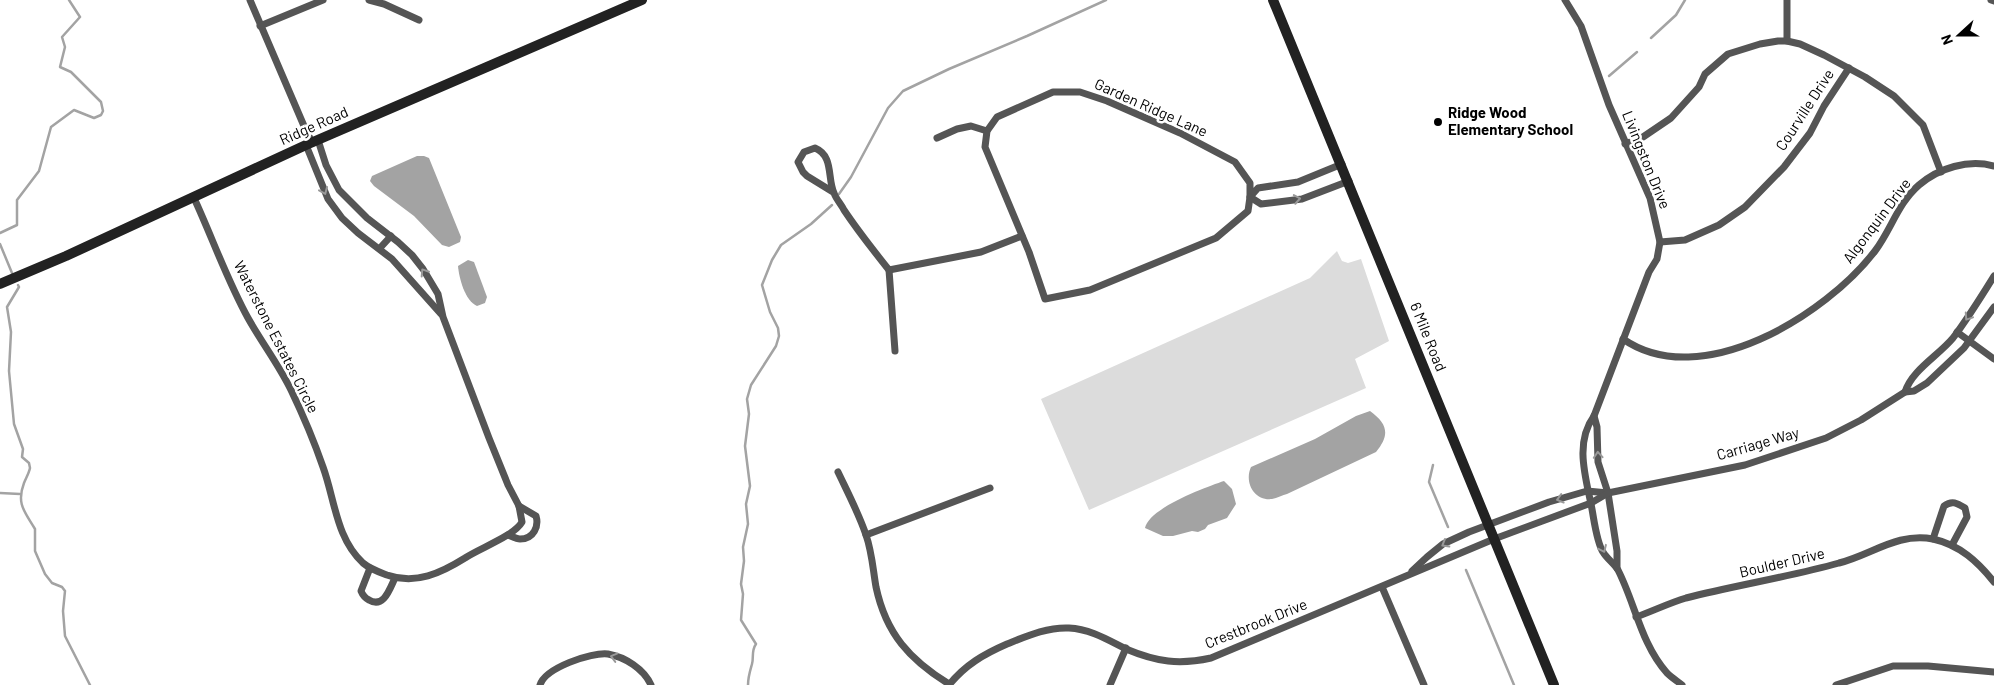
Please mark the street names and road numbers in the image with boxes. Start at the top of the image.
street label: Courville Drive [1771,65,1837,154]
street label: Garden Ridge Lane [1092,74,1211,140]
street label: Ridge Road [276,102,351,148]
street label: Livingston Drive [1619,108,1675,211]
street label: Algonquin Drive [1838,174,1914,266]
street label: Waterstone Estates Circle [231,257,323,416]
street label: 6 Mile Road [1407,299,1451,374]
street label: Carriage Way [1714,423,1801,463]
street label: Boulder Drive [1737,543,1826,581]
street label: Crestbrook Drive [1202,594,1309,652]

